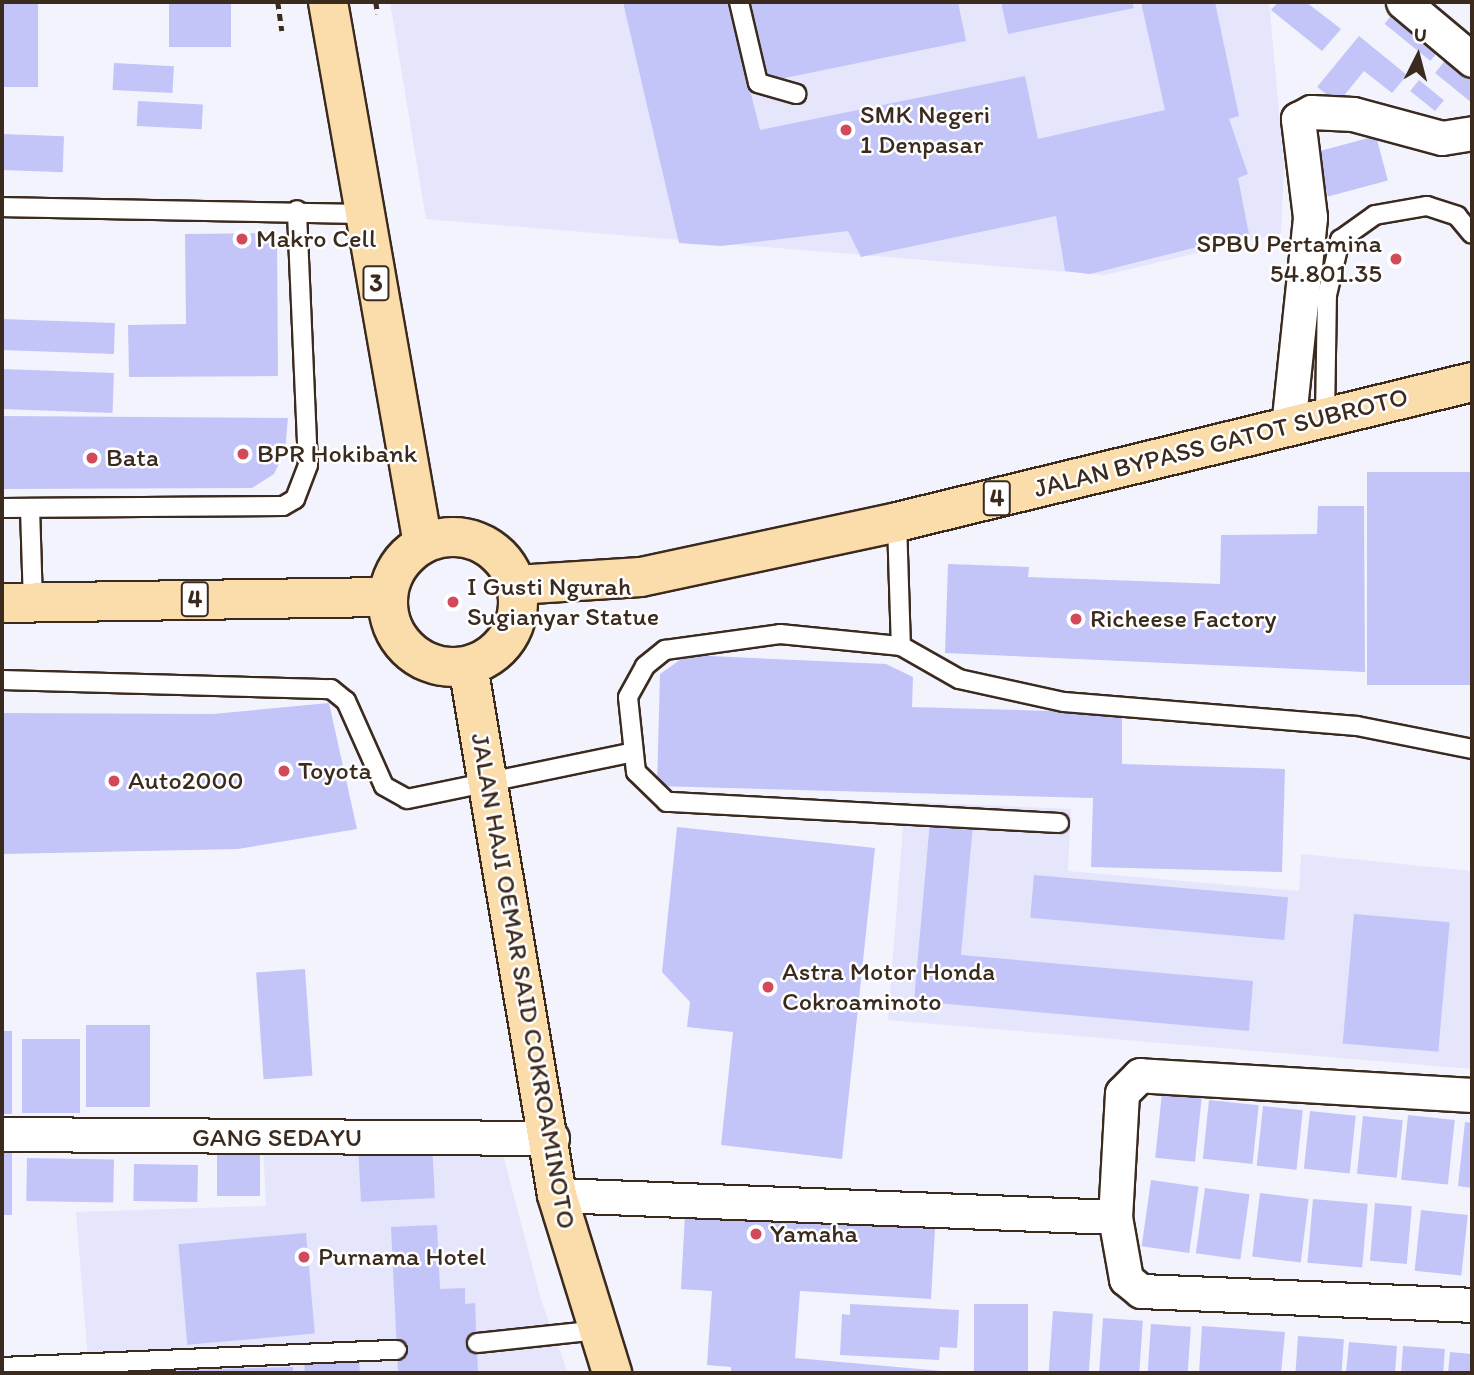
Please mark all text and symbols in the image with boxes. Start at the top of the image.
north arrow [1383,21,1453,91]
text: U [1413,23,1428,47]
place label: SMK Negeri 1 Denpasar [860,99,990,160]
marker: SMK Negeri 1 Denpasar [838,122,854,138]
place label: Makro Cell [256,223,376,255]
place label: SPBU Pertamina 54.801.35 [1196,228,1382,290]
marker: Makro Cell [234,231,250,247]
marker: SPBU Pertamina 54.801.35 [1388,251,1404,267]
road number: 3 [362,262,390,304]
street label: JALAN BYPASS GATOT SUBROTO [1030,381,1412,505]
place label: BPR Hokibank [257,438,417,470]
place label: Bata [106,442,159,474]
marker: BPR Hokibank [235,446,251,462]
marker: Bata [84,450,100,466]
road number: 4 [981,477,1013,518]
place label: I Gusti Ngurah Sugianyar Statue [467,571,660,632]
road number: 4 [179,578,211,620]
marker: I Gusti Ngurah Sugianyar Statue [445,594,461,610]
place label: Richeese Factory [1090,603,1276,635]
marker: Richeese Factory [1068,611,1084,627]
street label: JALAN HAJI OEMAR SAID COKROAMINOTO [464,733,582,1229]
place label: Toyota [298,755,372,787]
marker: Toyota [276,763,292,779]
place label: Auto2000 [128,765,243,797]
marker: Auto2000 [106,773,122,789]
place label: Astra Motor Honda Cokroaminoto [782,956,995,1018]
marker: Astra Motor Honda Cokroaminoto [760,979,776,995]
street label: GANG SEDAYU [192,1122,362,1154]
place label: Yamaha [770,1218,858,1250]
marker: Yamaha [748,1226,764,1242]
place label: Purnama Hotel [318,1241,486,1273]
marker: Purnama Hotel [296,1249,312,1265]

